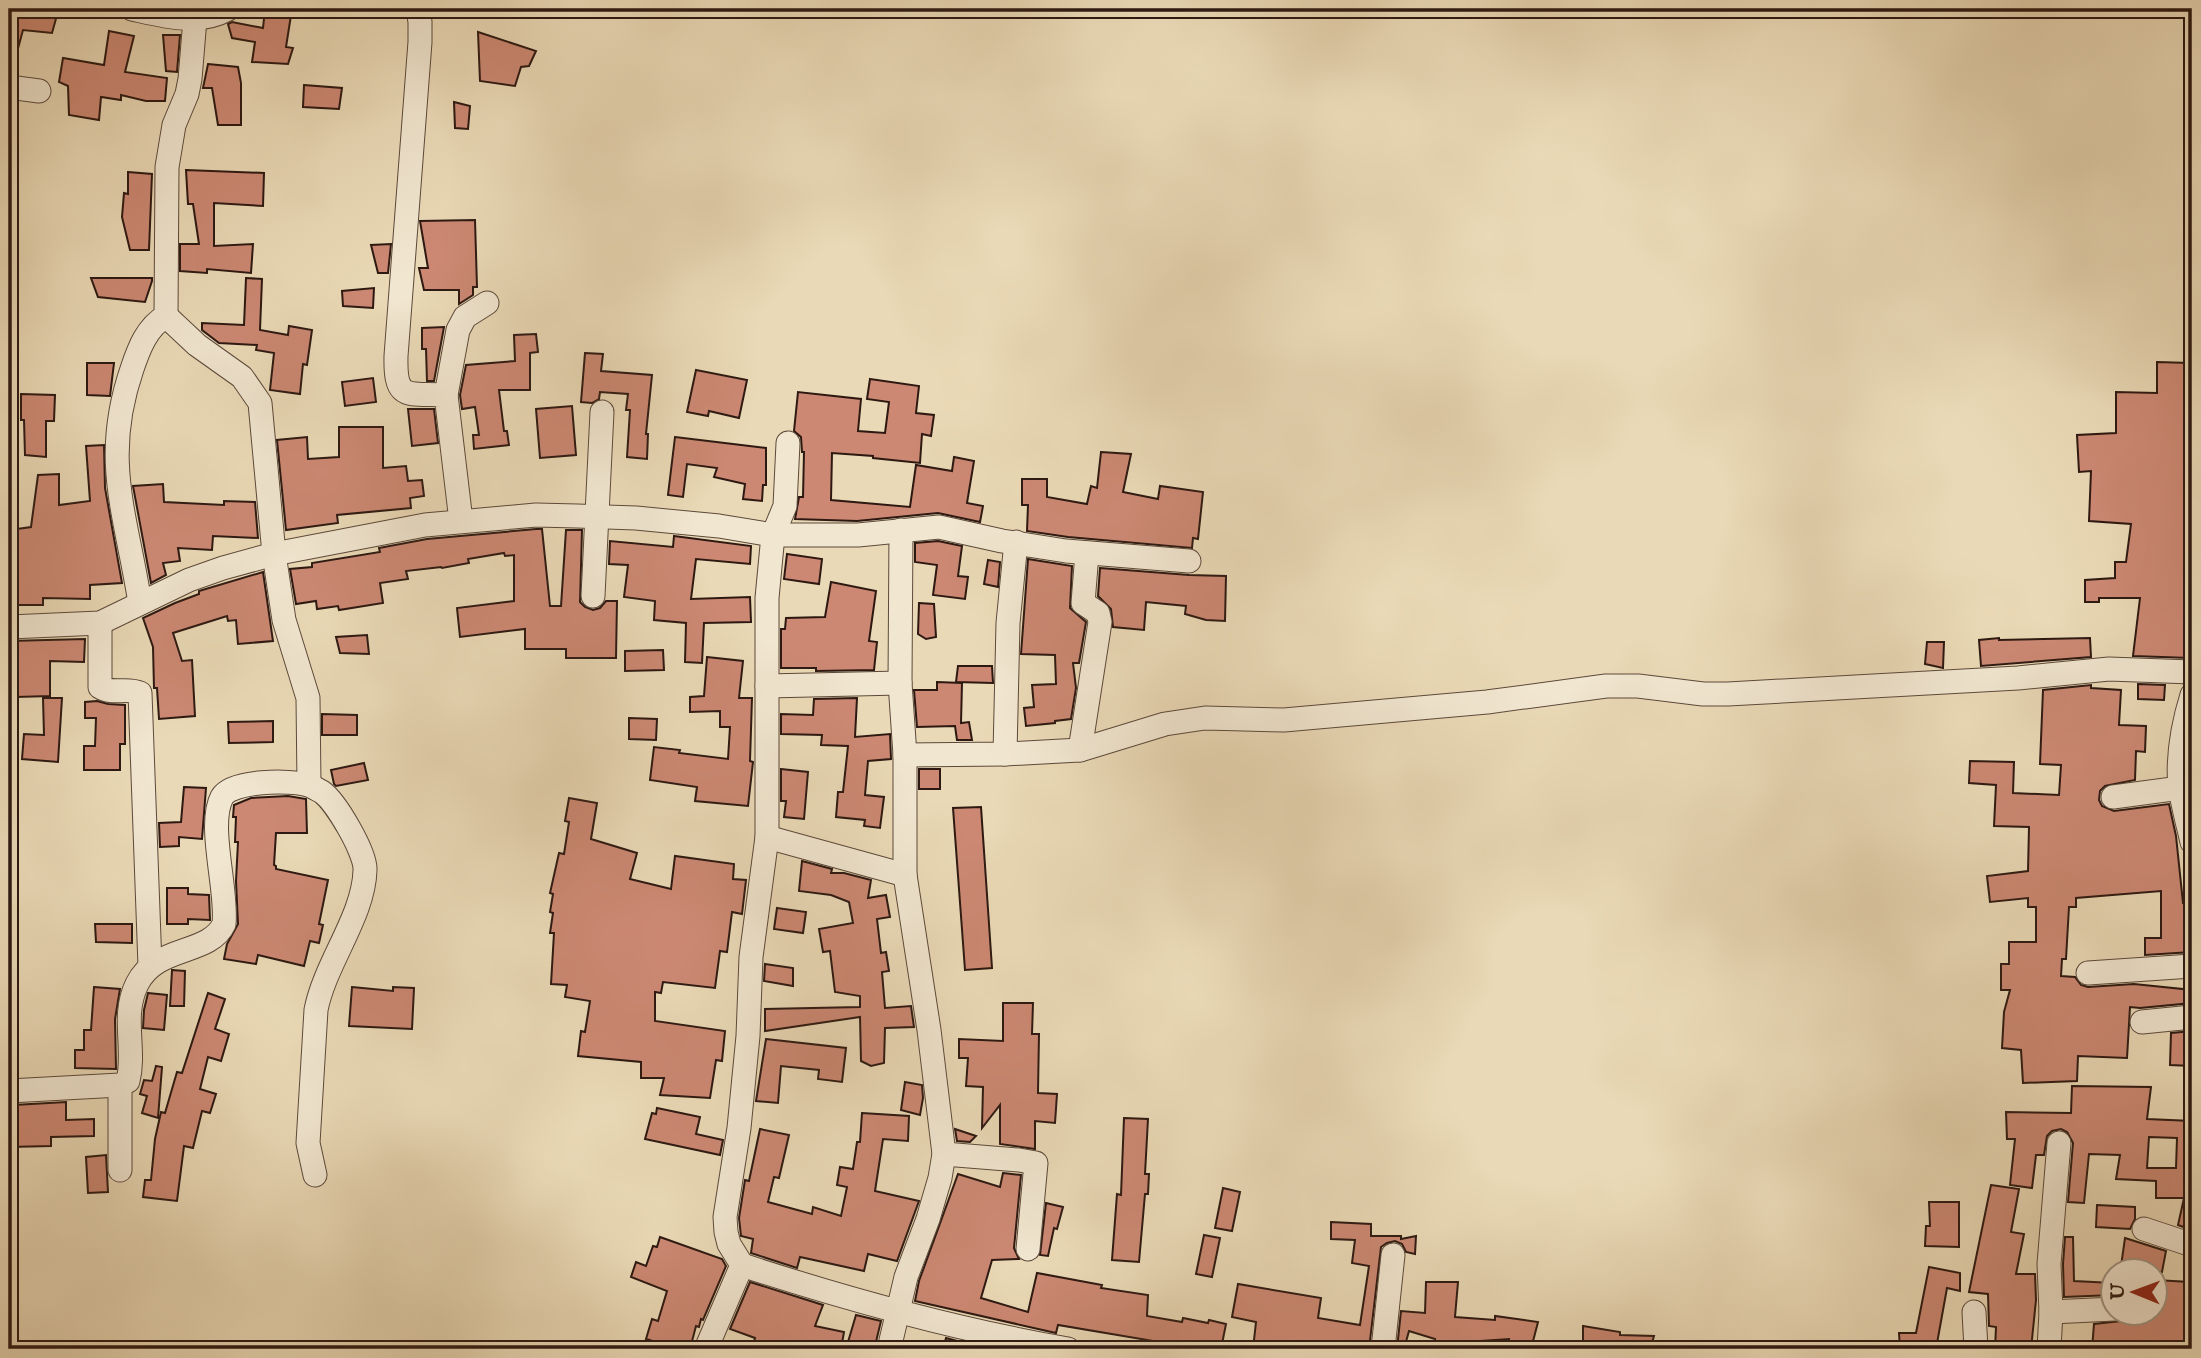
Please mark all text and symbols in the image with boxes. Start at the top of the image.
north arrow [2100,1256,2170,1326]
text: U [2107,1283,2131,1301]

